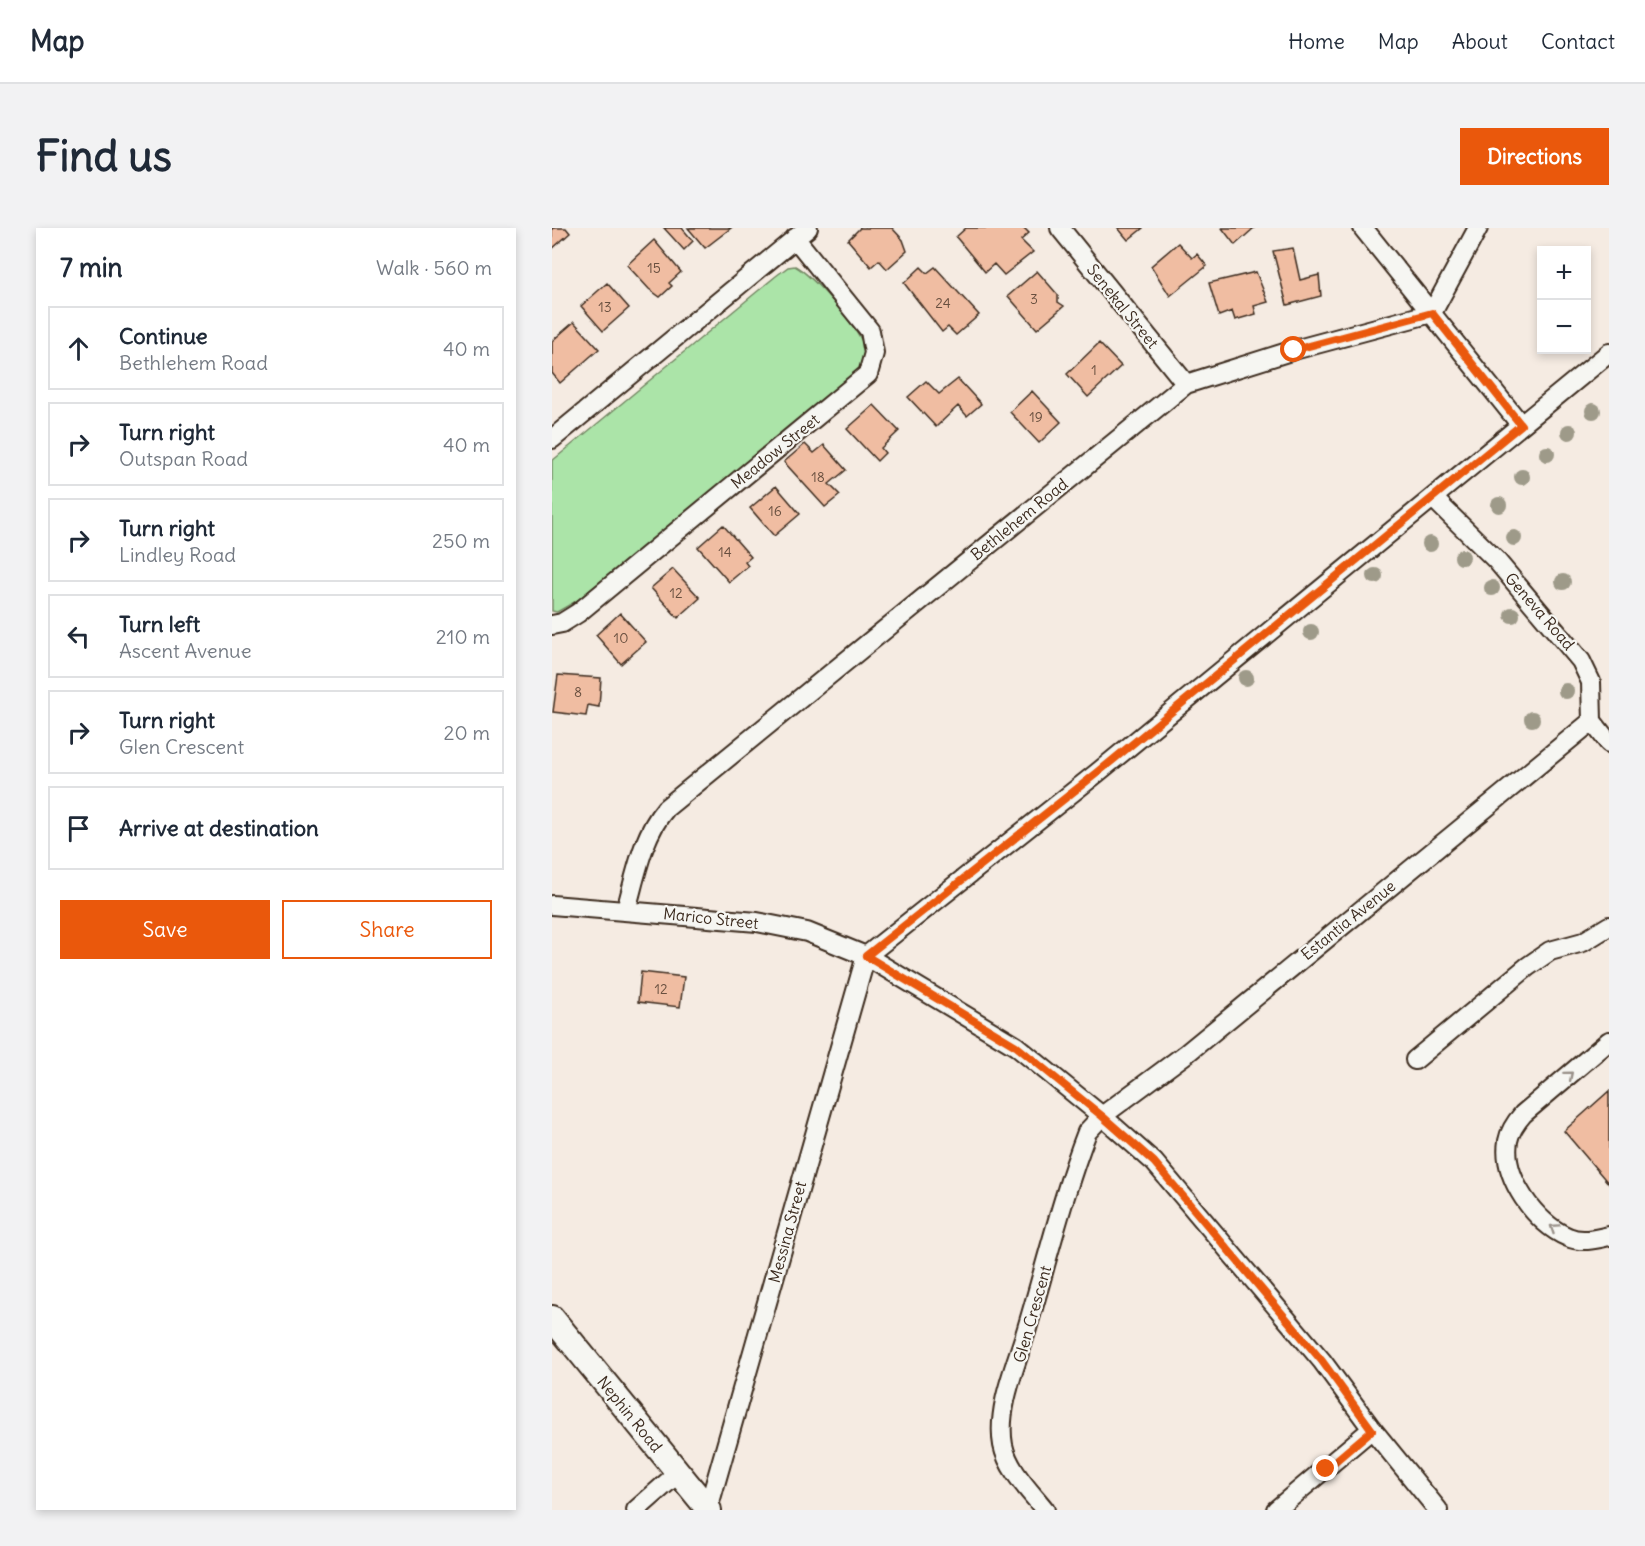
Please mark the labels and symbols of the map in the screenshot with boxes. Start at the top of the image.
house number: 15 [647,259,661,277]
street label: Senekal Street [1083,260,1163,353]
house number: 3 [1030,290,1038,308]
house number: 24 [935,294,951,312]
house number: 13 [598,298,612,316]
route start [1280,336,1306,362]
house number: 1 [1091,361,1097,379]
house number: 19 [1029,408,1043,426]
street label: Meadow Street [727,409,824,493]
house number: 18 [811,468,825,486]
street label: Bethlehem Road [966,474,1072,564]
house number: 16 [768,502,782,520]
house number: 14 [718,543,732,561]
street label: Geneva Road [1501,568,1579,654]
house number: 12 [669,584,683,602]
house number: 10 [614,629,628,647]
house number: 8 [574,683,582,701]
street label: Estantia Avenue [1297,876,1399,964]
street label: Marico Street [662,903,760,933]
house number: 12 [654,980,668,998]
one-way arrow [1562,1072,1573,1083]
street label: Messina Street [764,1178,810,1285]
one-way arrow [1550,1224,1560,1236]
street label: Glen Crescent [1009,1263,1056,1365]
street label: Nephin Road [593,1372,667,1456]
route end [1312,1455,1338,1481]

